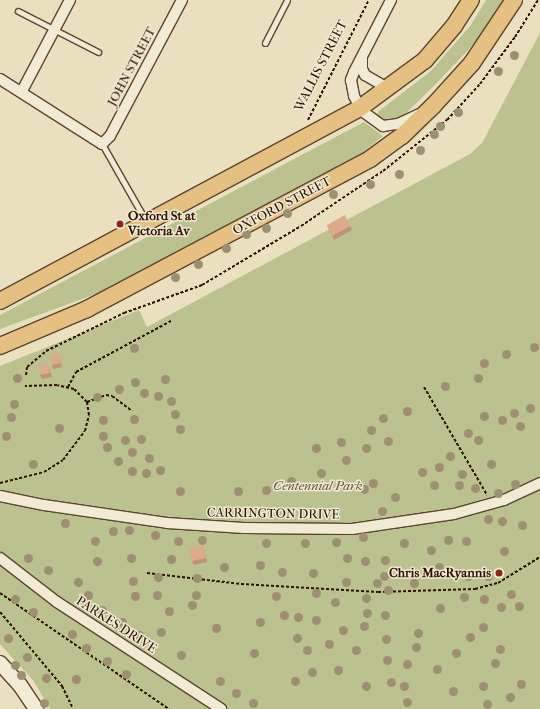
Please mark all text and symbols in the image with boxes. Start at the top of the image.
street label: WALLIS STREET [291,18,351,114]
street label: JOHN STREET [105,25,159,109]
street label: OXFORD STREET [230,174,334,238]
place label: Oxford St at Victoria Av [128,209,196,240]
marker: Oxford St at Victoria Av [115,219,125,229]
park label: Centennial Park [273,478,363,494]
street label: CARRINGTON DRIVE [207,505,339,523]
place label: Chris MacRyannis [389,565,491,581]
marker: Chris MacRyannis [494,568,504,578]
street label: PARKES DRIVE [73,593,159,657]

